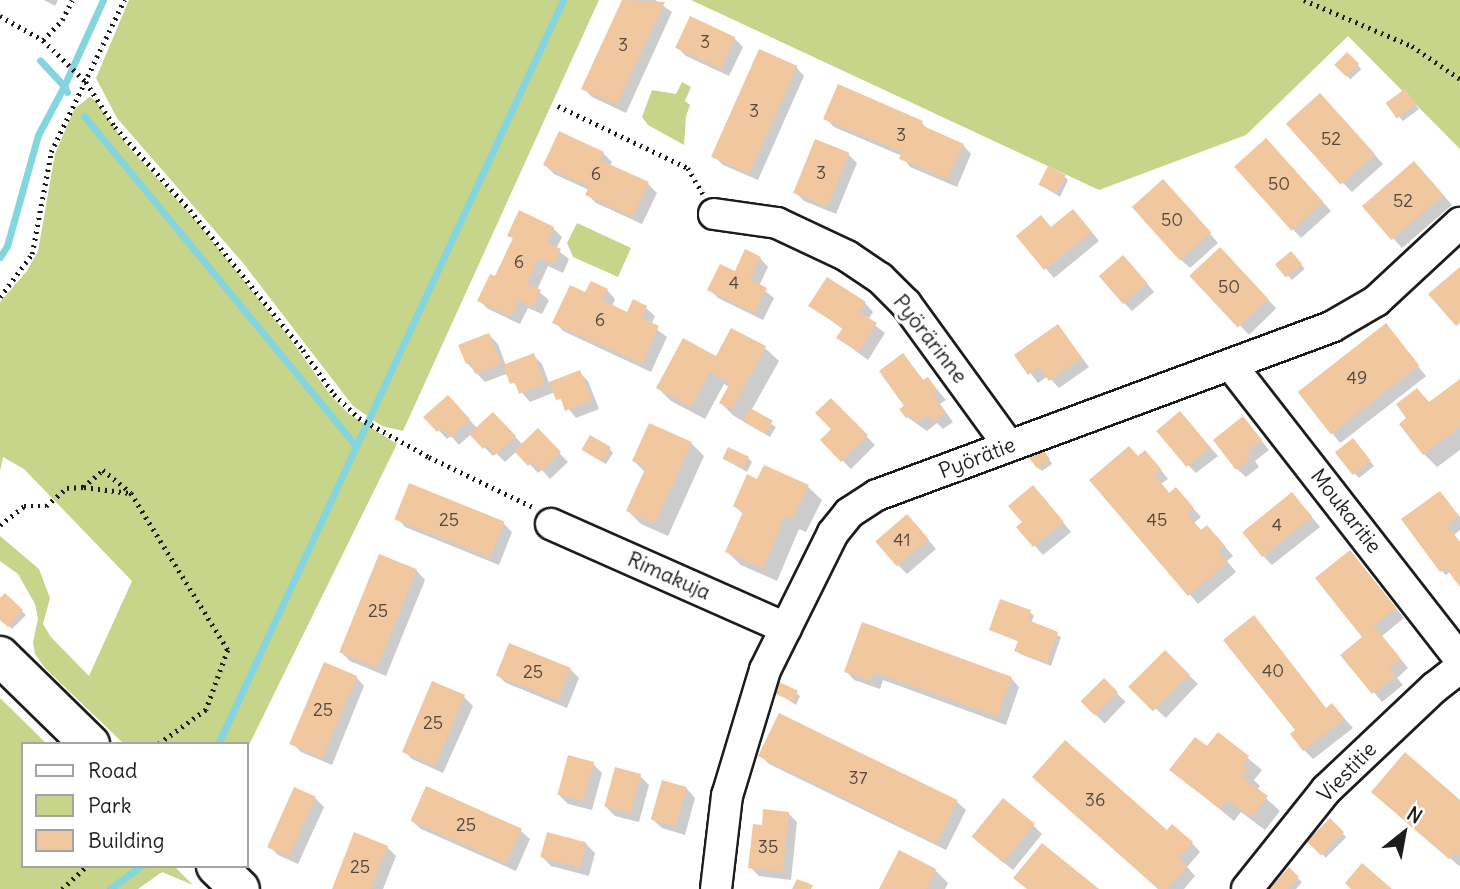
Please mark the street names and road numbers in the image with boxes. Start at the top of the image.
street label: Pyörärinne [888,290,972,388]
street label: Pyörätie [935,432,1019,484]
street label: Moukaritie [1305,464,1387,558]
street label: Rimakuja [624,547,714,605]
street label: Viestitie [1312,737,1382,807]

